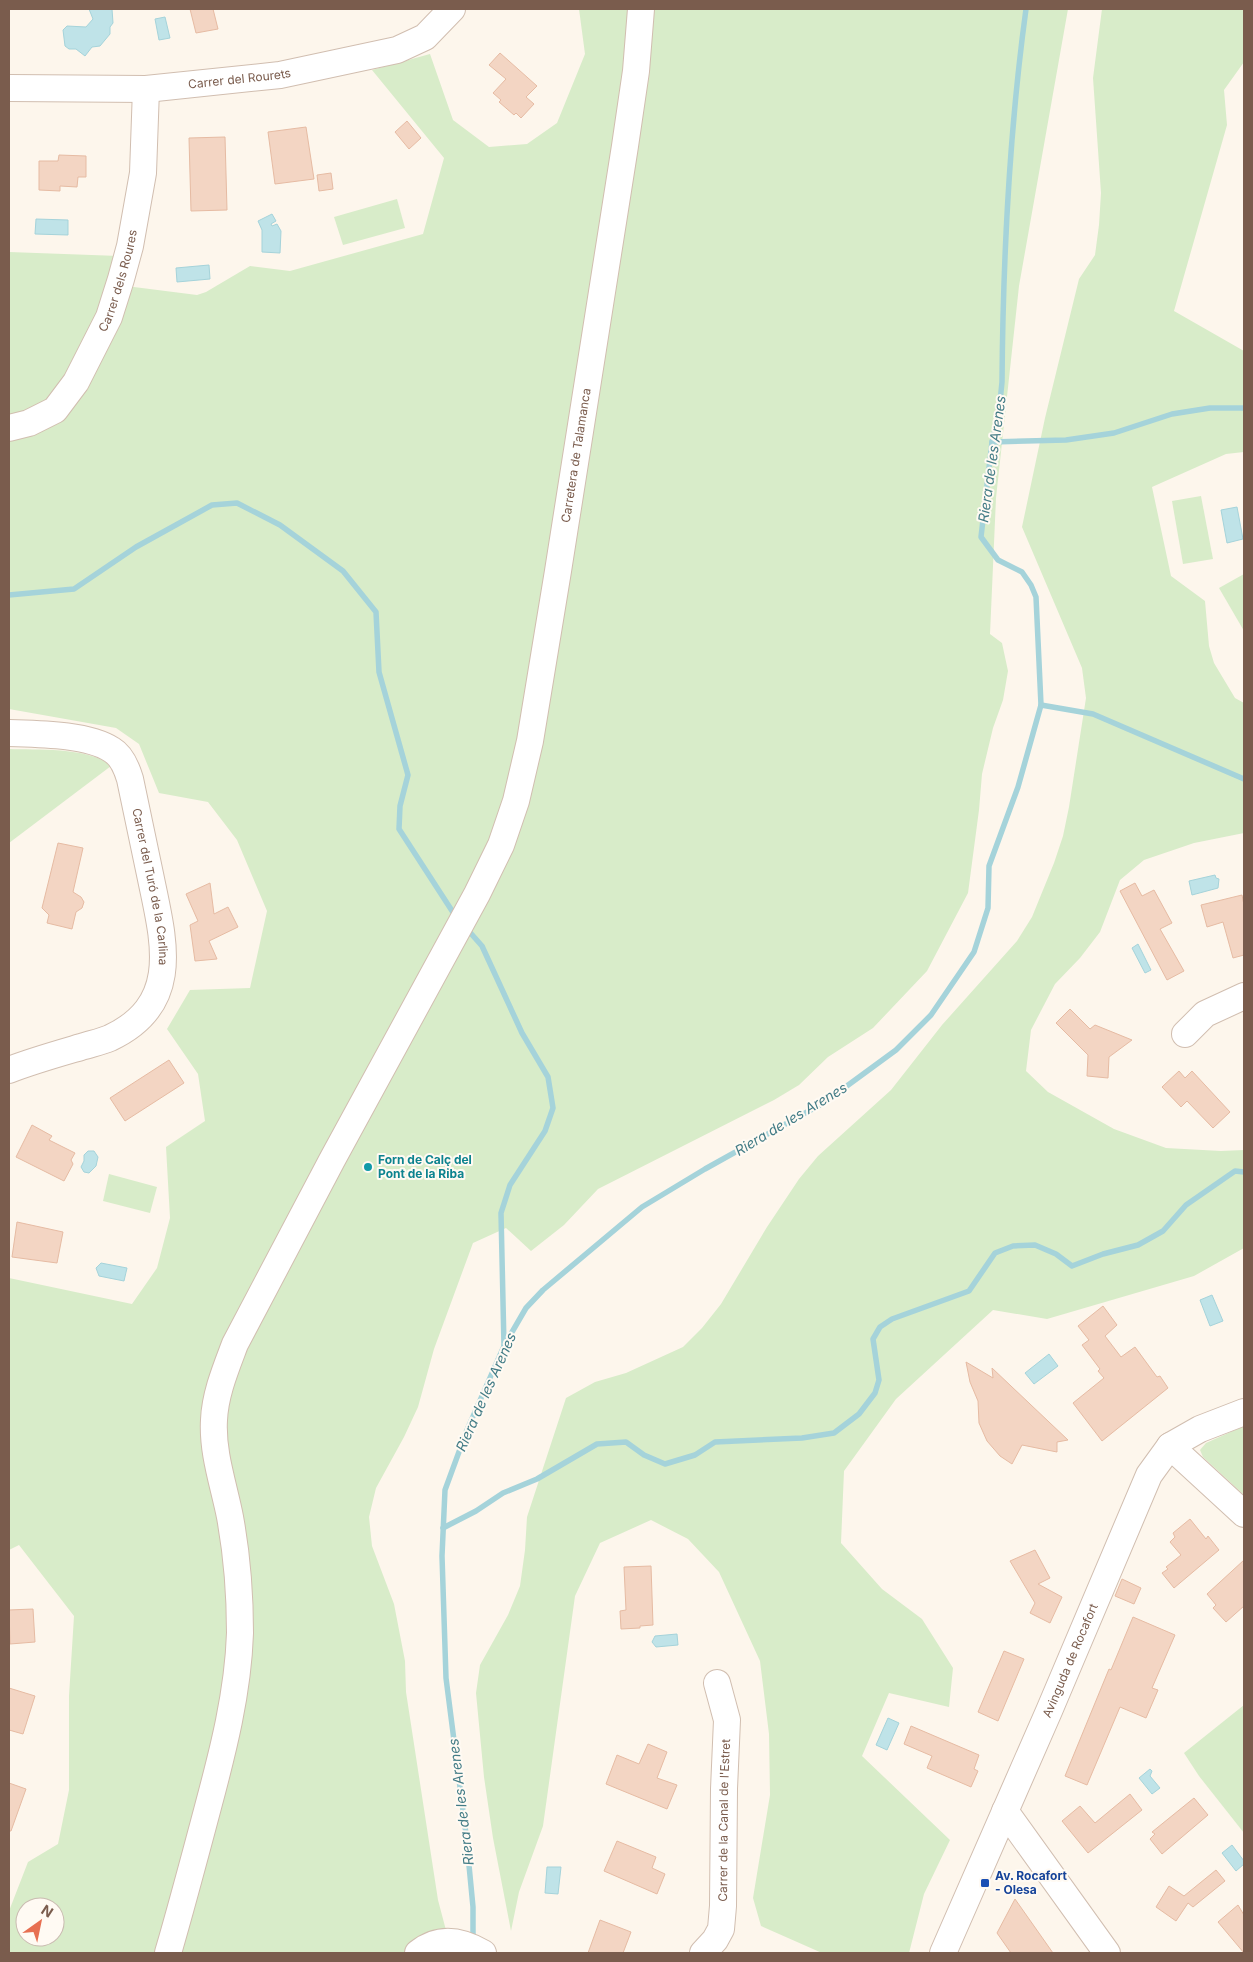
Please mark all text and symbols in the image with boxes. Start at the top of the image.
street label: Carrer del Rourets [187,65,292,92]
street label: Carrer dels Roures [95,228,140,334]
street label: Carretera de Talamanca [558,387,594,524]
water label: Riera de les Arenes [974,394,1009,523]
street label: Carrer del Turó de la Carlina [129,807,171,966]
water label: Riera de les Arenes [732,1078,850,1159]
place label: Forn de Calç del Pont de la Riba [378,1152,472,1181]
marker: Forn de Calç del Pont de la Riba [362,1161,374,1173]
water label: Riera de les Arenes [452,1330,519,1454]
street label: Avinguda de Rocafort [1039,1601,1101,1720]
water label: Riera de les Arenes [444,1738,477,1867]
street label: Carrer de la Canal de l'Estret [715,1739,733,1902]
place label: Av. Rocafort - Olesa [995,1868,1068,1897]
marker: Av. Rocafort - Olesa [979,1877,991,1889]
north arrow [15,1897,65,1947]
text: N [38,1901,56,1921]

